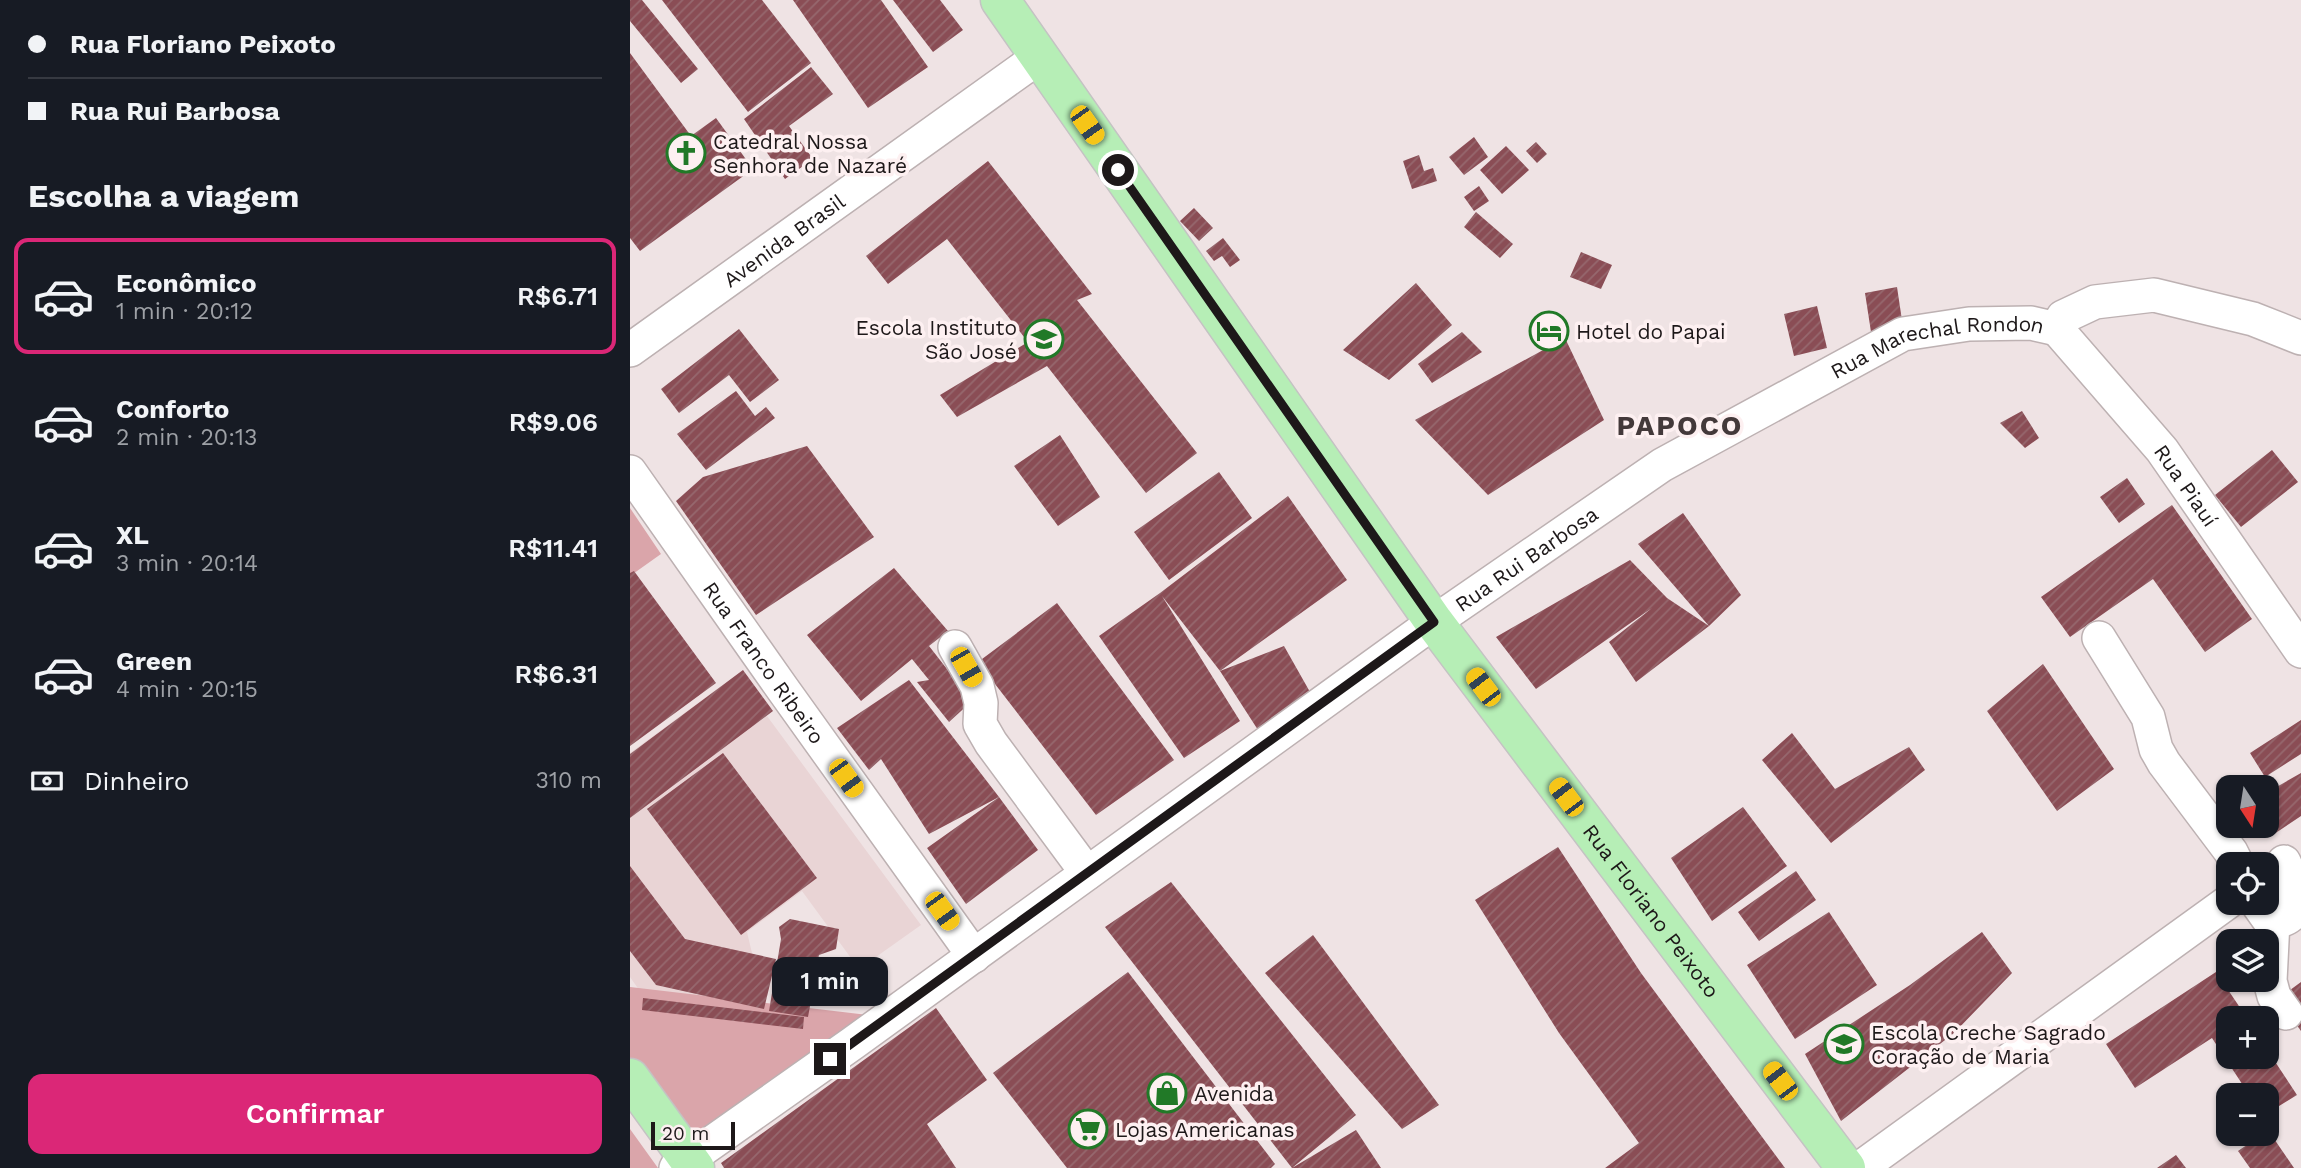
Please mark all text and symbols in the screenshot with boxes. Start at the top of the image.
text: Rua Floriano Peixoto [70,29,336,59]
text: Rua Rui Barbosa [70,96,280,126]
car [1067,102,1108,148]
place label: Catedral Nossa Senhora de Nazaré [713,129,907,178]
church icon: Catedral Nossa Senhora de Nazaré [665,132,707,174]
route start [1102,154,1134,186]
text: Escolha a viagem [28,177,299,215]
street label: Avenida Brasil [718,188,850,292]
icon: car [32,265,95,328]
text: Econômico [116,268,257,298]
text: R$6.71 [517,281,598,311]
text: 1 min · 20:12 [116,298,253,325]
hotel icon: Hotel do Papai [1528,310,1570,352]
street label: Rua Marechal Rondon [1826,310,2047,384]
place label: Escola Instituto São José [855,315,1017,364]
school or university icon: Escola Instituto São José [1023,318,1065,360]
place label: Hotel do Papai [1576,319,1726,344]
icon: car [32,391,95,454]
text: Conforto [116,394,229,424]
text: R$9.06 [509,407,598,437]
district label: PAPOCO [1617,409,1743,442]
text: 2 min · 20:13 [116,424,257,451]
street label: Rua Piauí [2149,439,2224,531]
street label: Rua Rui Barbosa [1450,501,1602,616]
icon: car [32,517,95,580]
text: XL [116,520,149,550]
text: R$11.41 [508,533,598,563]
text: 3 min · 20:14 [116,550,258,577]
street label: Rua Franco Ribeiro [698,576,830,748]
icon: car [32,643,95,706]
car [947,644,986,690]
text: Green [116,646,192,676]
text: R$6.31 [514,659,598,689]
car [1462,664,1505,710]
text: 4 min · 20:15 [116,676,258,703]
car [826,755,867,801]
icon: cash [28,762,66,800]
text: Dinheiro [84,766,189,796]
text: 310 m [536,767,602,794]
car [1545,774,1588,820]
north arrow [2216,775,2278,838]
map controls [2216,775,2279,1146]
street label: Rua Floriano Peixoto [1578,819,1725,1002]
button: locate [2216,852,2279,915]
car [922,888,963,934]
button: layers [2216,929,2279,992]
callout: 1 min [772,958,888,1006]
text: 1 min [800,968,860,995]
button: + [2216,1006,2279,1069]
place label: Escola Creche Sagrado Coração de Maria [1871,1020,2106,1069]
school or university icon: Escola Creche Sagrado Coração de Maria [1823,1023,1865,1065]
route end [814,1043,846,1075]
car [1759,1058,1802,1104]
shop icon: Avenida [1146,1072,1188,1114]
button: Confirmar [28,1074,602,1154]
place label: Avenida [1194,1081,1274,1106]
button: − [2216,1083,2279,1146]
supermarket icon: Lojas Americanas [1067,1108,1109,1150]
place label: Lojas Americanas [1115,1117,1294,1142]
scale bar [651,1119,735,1151]
text: 20 m [662,1122,709,1145]

